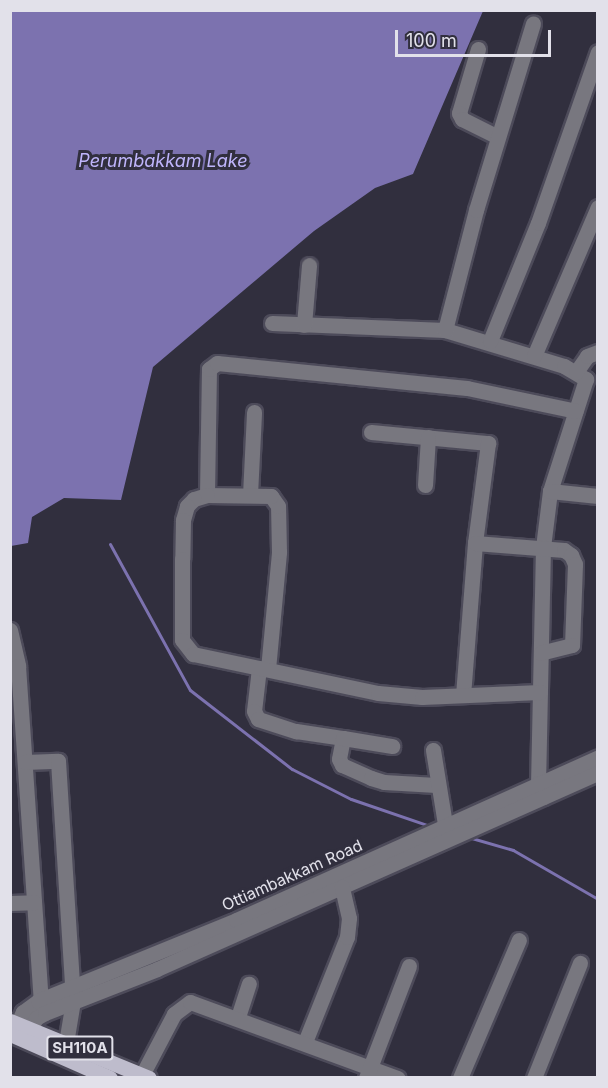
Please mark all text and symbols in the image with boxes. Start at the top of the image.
scale bar [398,18,554,56]
text: 100 m [406,30,457,51]
water label: Perumbakkam Lake [78,150,248,172]
street label: Ottiambakkam Road [219,835,365,915]
road number: SH110A [46,1036,115,1060]

